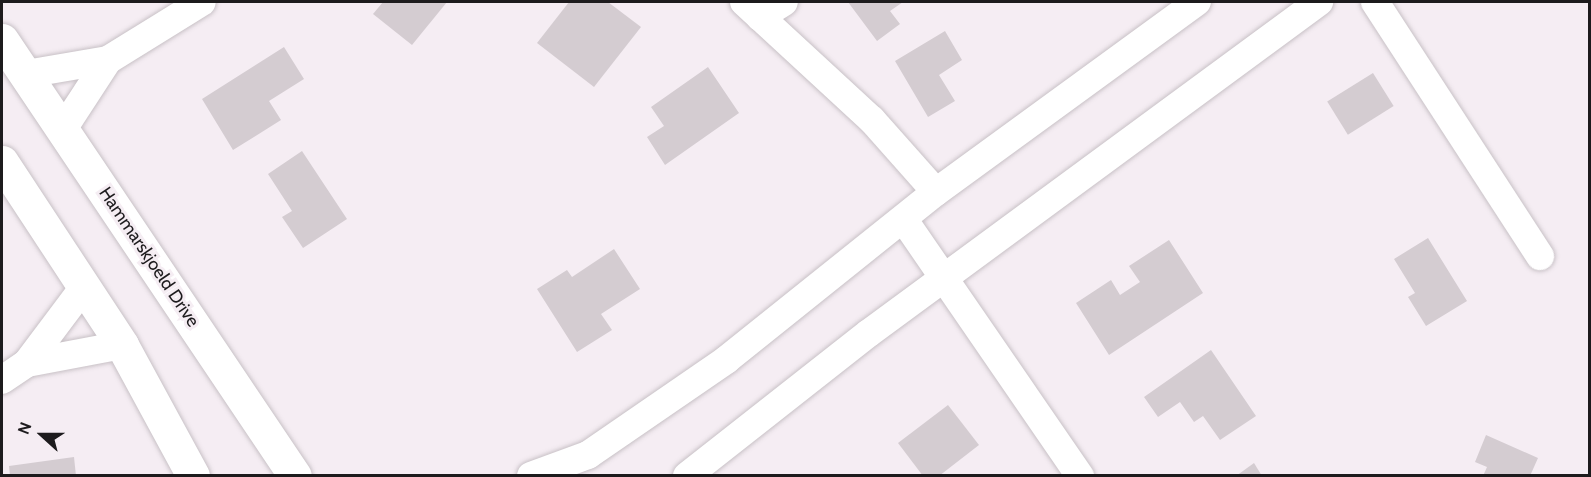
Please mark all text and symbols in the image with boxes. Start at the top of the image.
street label: Hammarskjoeld Drive [94,183,204,331]
north arrow [12,405,72,465]
text: N [14,420,36,437]

